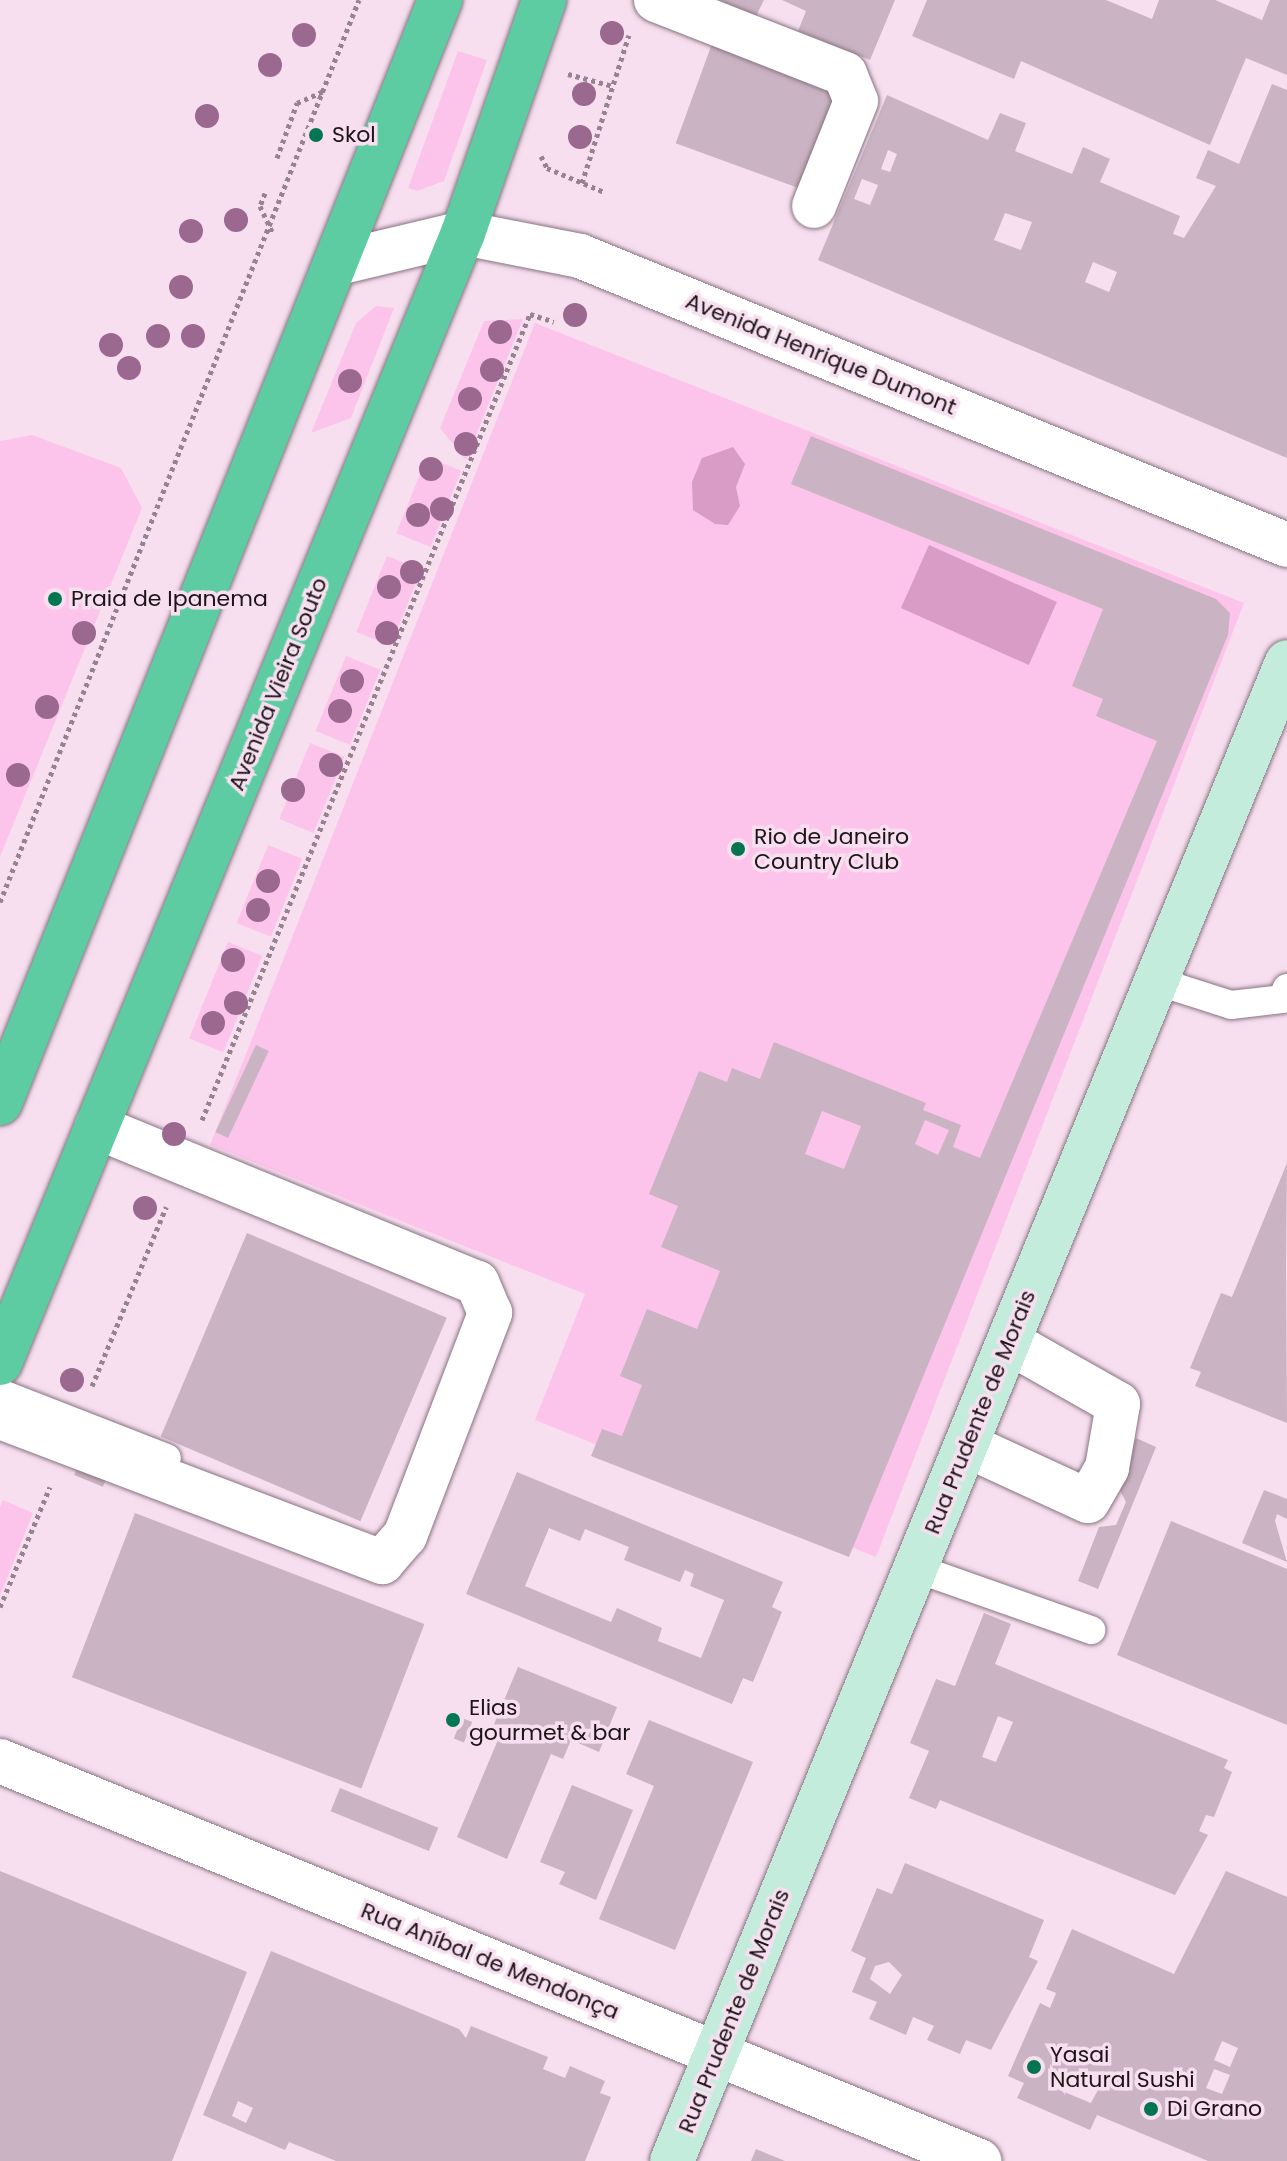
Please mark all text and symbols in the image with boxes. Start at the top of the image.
place label: Skol [332,122,376,148]
marker: Skol [307,126,325,144]
street label: Avenida Henrique Dumont [682,288,960,420]
street label: Avenida Vieira Souto [223,574,333,794]
place label: Praia de Ipanema [71,586,268,612]
marker: Praia de Ipanema [46,590,64,608]
place label: Rio de Janeiro Country Club [754,823,909,874]
marker: Rio de Janeiro Country Club [729,840,747,858]
street label: Rua Prudente de Morais [919,1286,1041,1538]
place label: Elias gourmet & bar [469,1694,631,1746]
marker: Elias gourmet & bar [444,1711,462,1729]
street label: Rua Prudente de Morais [673,1885,795,2137]
street label: Rua Aníbal de Mendonça [357,1897,623,2025]
place label: Yasai Natural Sushi [1050,2041,1195,2092]
marker: Yasai Natural Sushi [1025,2058,1043,2076]
place label: Di Grano [1167,2096,1262,2122]
marker: Di Grano [1142,2100,1160,2118]

